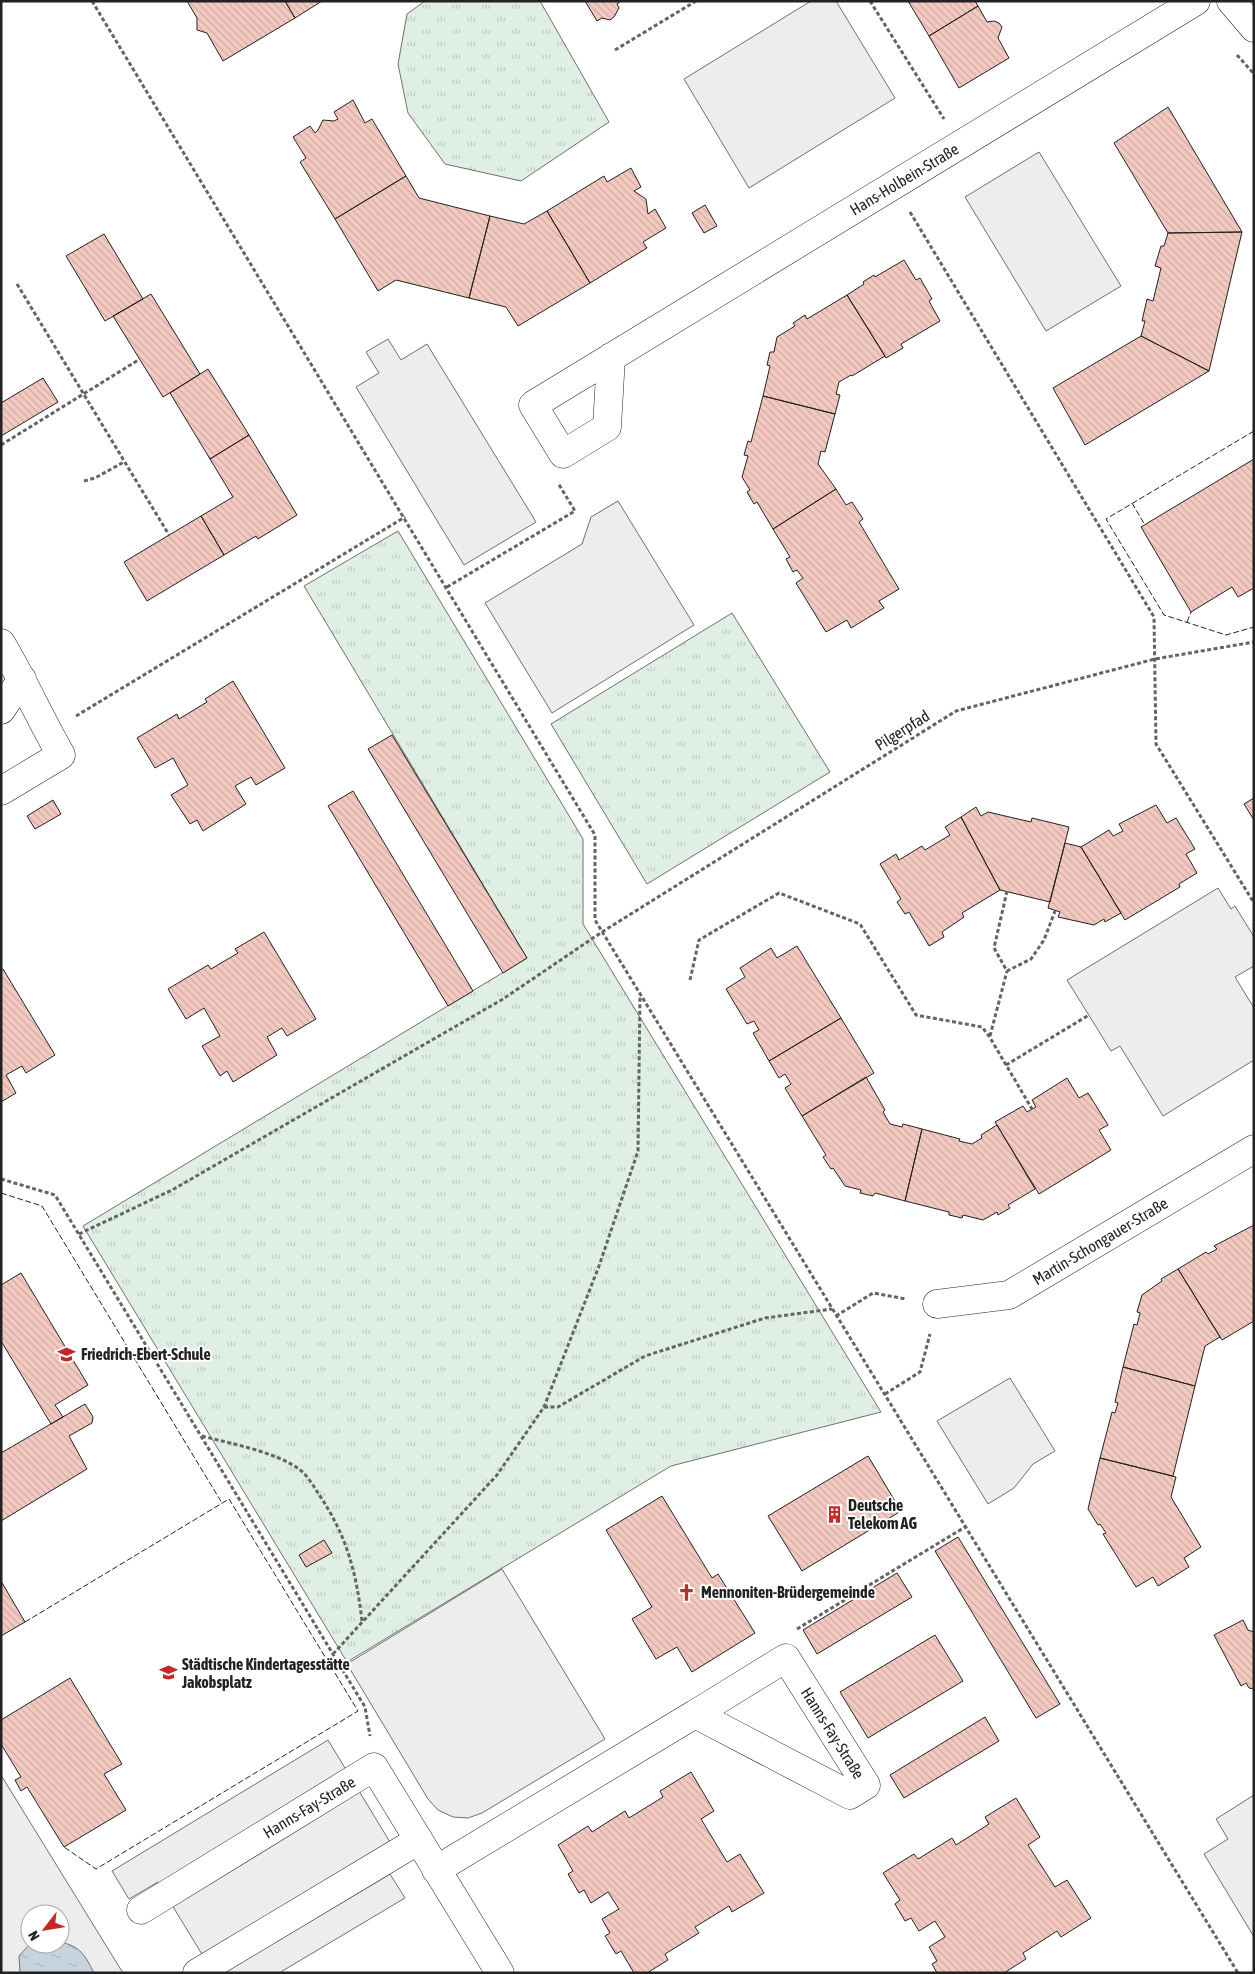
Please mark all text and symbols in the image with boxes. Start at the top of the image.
street label: Hans-Holbein-Straße [846,139,962,219]
street label: Pilgerpfad [871,706,933,755]
street label: Martin-Schongauer-Straße [1029,1194,1171,1289]
school or university icon: Friedrich-Ebert-Schule [57,1344,77,1364]
place label: Friedrich-Ebert-Schule [81,1345,211,1363]
place label: Deutsche Telekom AG [848,1496,917,1532]
building icon: Deutsche Telekom AG [824,1504,844,1524]
church icon: Mennoniten-Brüdergemeinde [677,1582,697,1602]
place label: Mennoniten-Brüdergemeinde [701,1583,875,1601]
place label: Städtische Kindertagesstätte Jakobsplatz [181,1655,350,1691]
school or university icon: Städtische Kindertagesstätte Jakobsplatz [158,1663,178,1683]
street label: Hanns-Fay-Straße [797,1684,868,1782]
street label: Hanns-Fay-Straße [260,1772,359,1842]
north arrow [20,1904,70,1954]
text: N [25,1928,43,1943]

